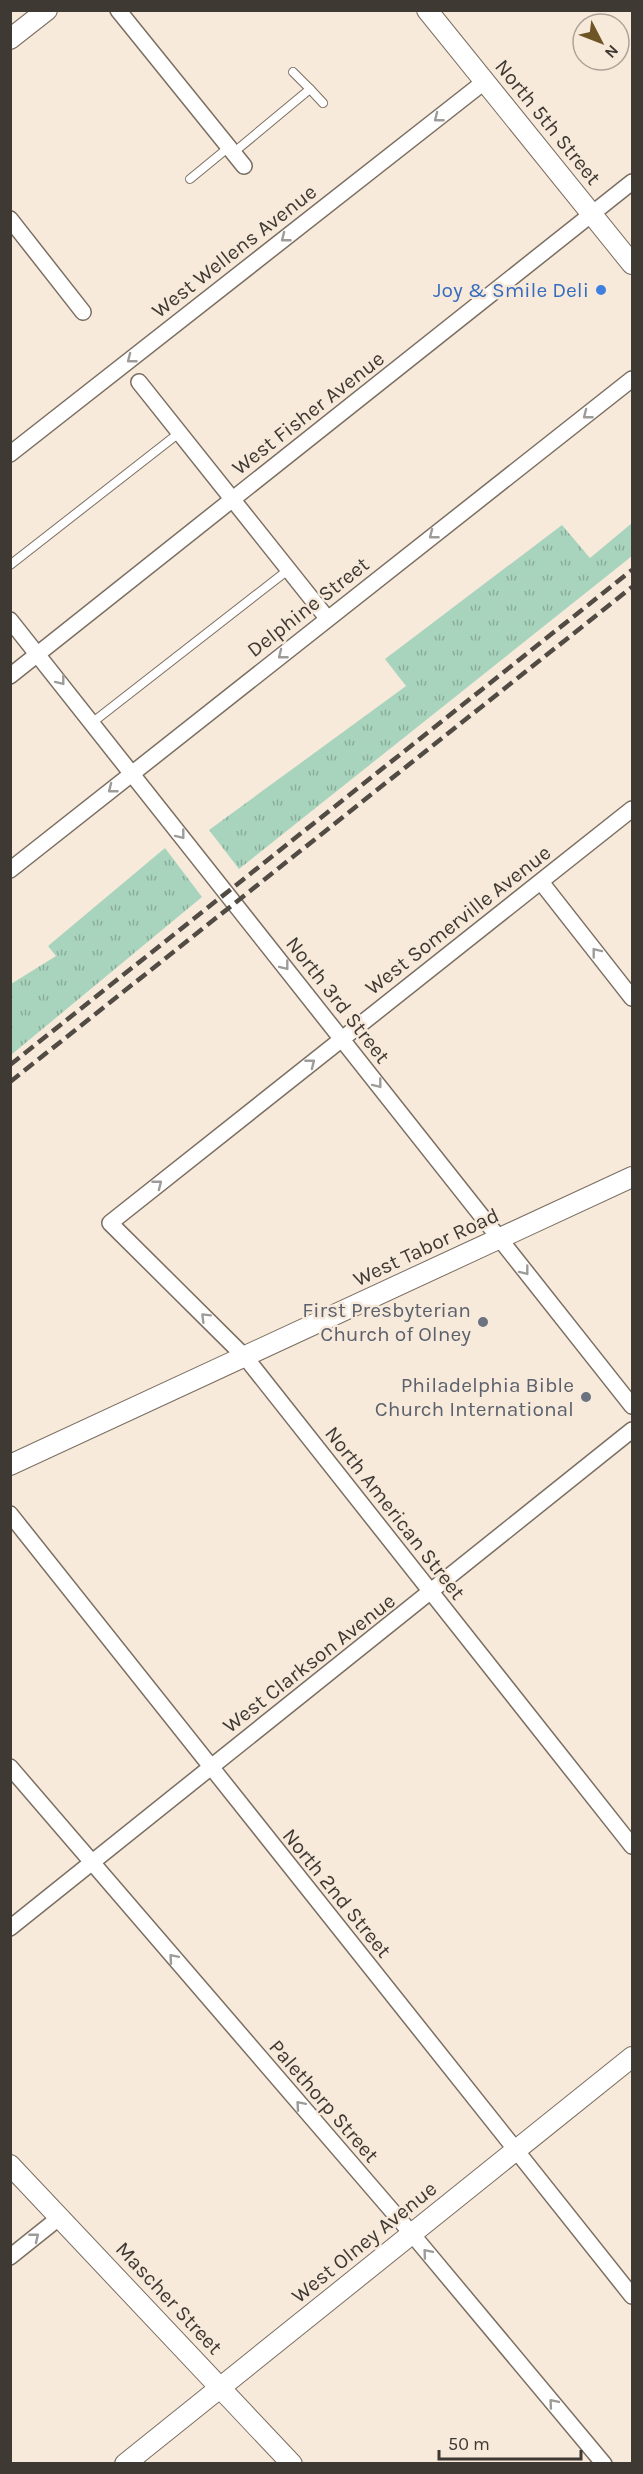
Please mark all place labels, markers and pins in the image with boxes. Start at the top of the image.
place label: Joy & Smile Deli [433,278,589,302]
marker: Joy & Smile Deli [594,283,608,297]
place label: First Presbyterian Church of Olney [302,1298,471,1346]
marker: First Presbyterian Church of Olney [476,1315,490,1329]
place label: Philadelphia Bible Church International [375,1373,574,1421]
marker: Philadelphia Bible Church International [579,1390,593,1404]

